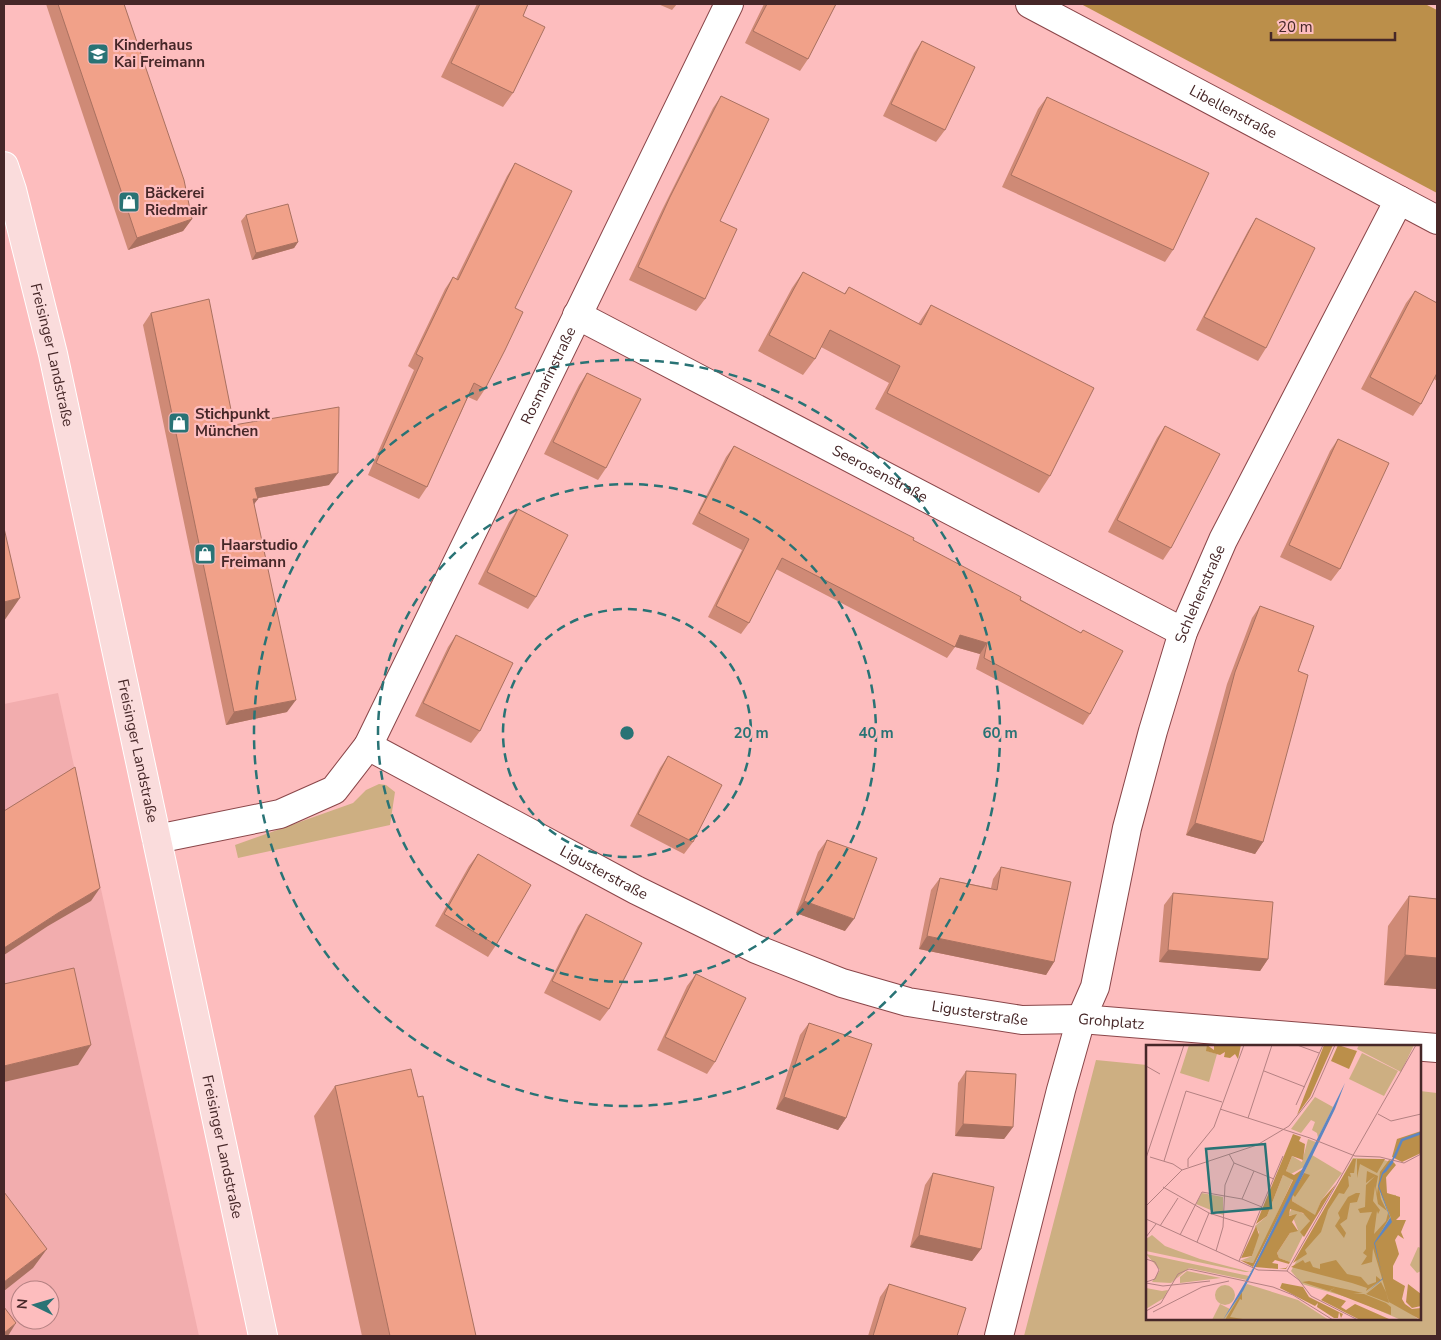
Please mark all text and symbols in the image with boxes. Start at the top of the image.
scale bar [1271,10,1395,42]
text: 20 m [1278,17,1313,37]
place label: Kinderhaus Kai Freimann [114,35,205,72]
school or university icon: Kinderhaus Kai Freimann [86,42,110,66]
street label: Libellenstraße [1186,80,1281,143]
place label: Bäckerei Riedmair [145,183,207,220]
shop icon: Bäckerei Riedmair [117,190,141,214]
street label: Freisinger Landstraße [26,281,78,428]
street label: Rosmarinstraße [516,323,581,428]
place label: Stichpunkt München [195,404,270,441]
shop icon: Stichpunkt München [167,411,191,435]
street label: Seerosenstraße [829,440,931,507]
place label: Haarstudio Freimann [221,535,298,572]
shop icon: Haarstudio Freimann [193,542,217,566]
street label: Schlehenstraße [1170,542,1230,645]
street label: Freisinger Landstraße [113,677,163,824]
text: 20 m [733,723,769,743]
text: 40 m [858,723,894,743]
text: 60 m [982,723,1018,743]
centre of rings [618,724,636,742]
street label: Ligusterstraße [556,841,651,904]
street label: Ligusterstraße [930,996,1028,1030]
street label: Grohplatz [1077,1009,1145,1034]
inset map [1146,1045,1421,1320]
street label: Freisinger Landstraße [197,1073,248,1220]
north arrow [10,1280,60,1330]
text: N [13,1298,32,1310]

